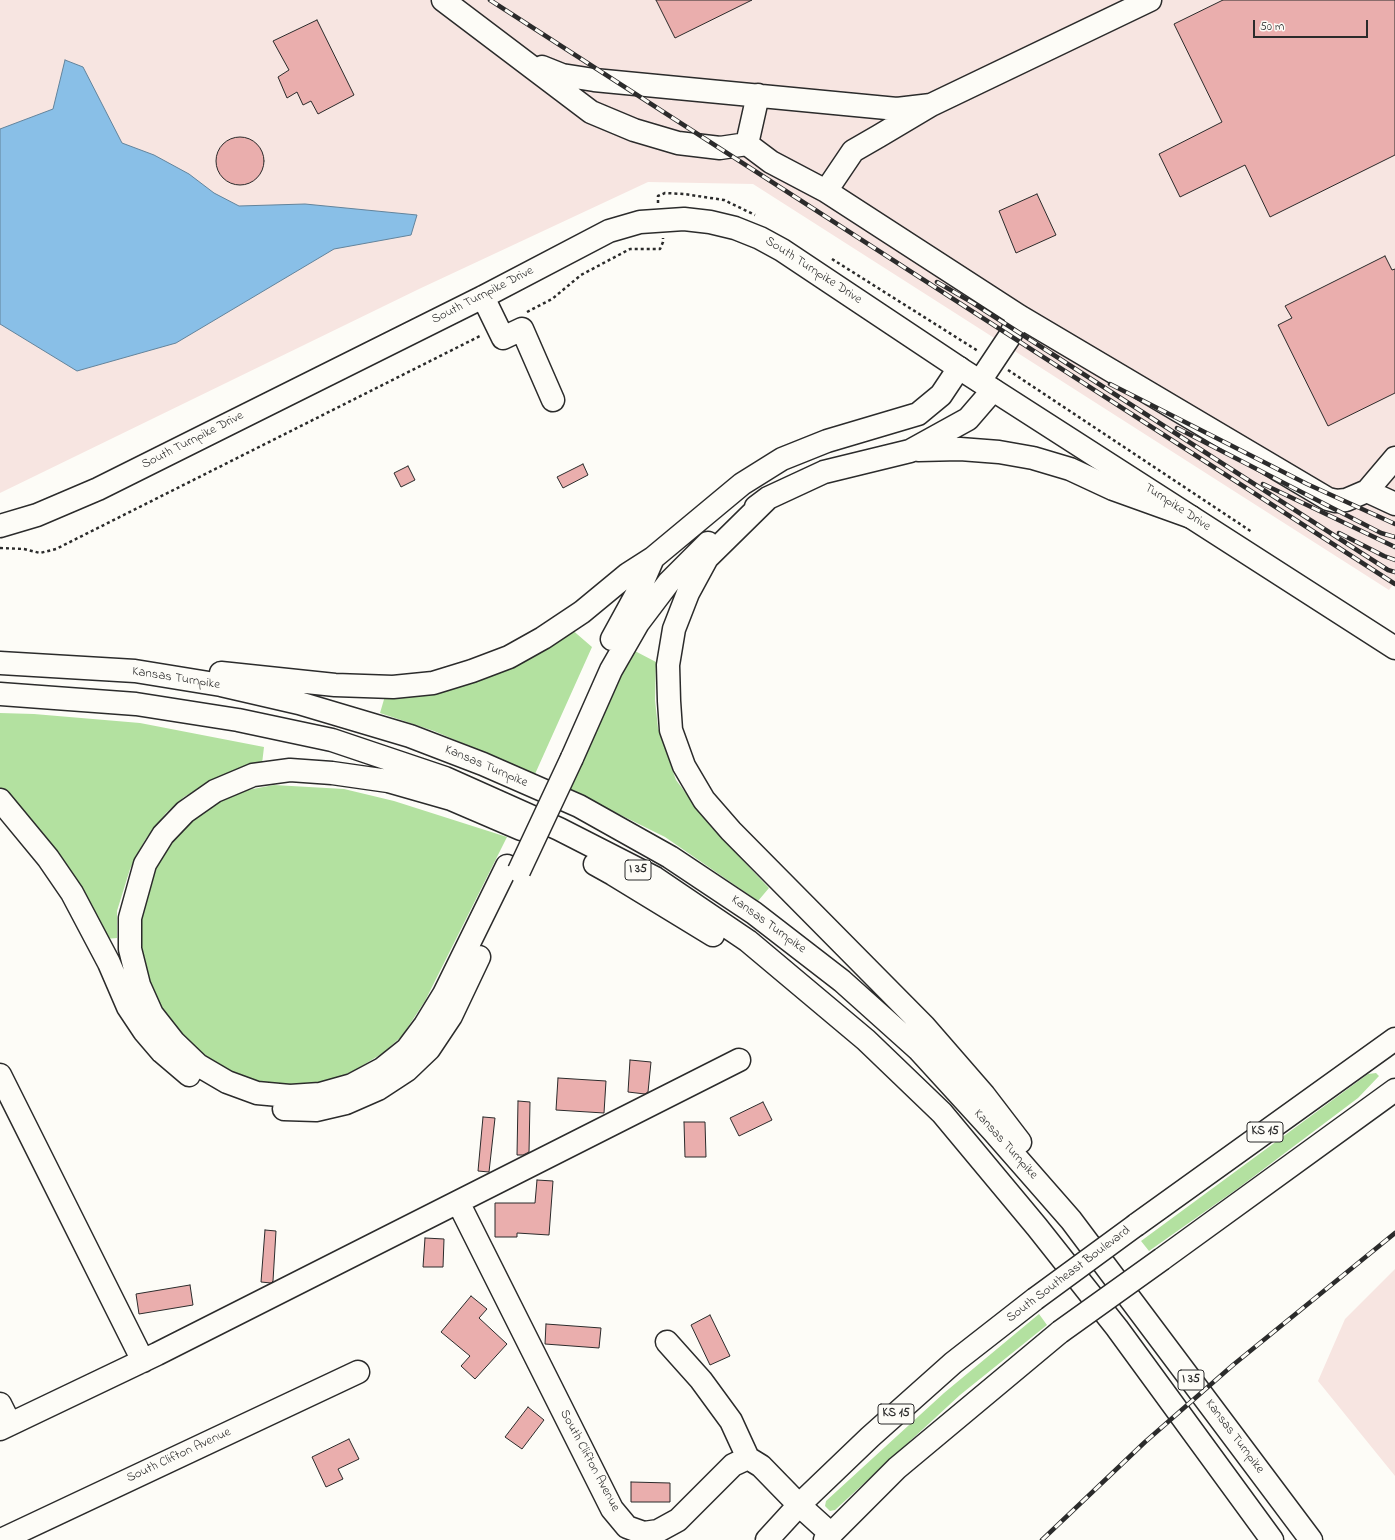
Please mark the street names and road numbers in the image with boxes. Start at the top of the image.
street label: South Turnpike Drive [762,234,864,308]
street label: South Turnpike Drive [430,264,536,328]
street label: South Turnpike Drive [140,409,246,473]
street label: Turnpike Drive [1141,481,1213,535]
street label: Kansas Turnpike [131,664,221,694]
street label: Kansas Turnpike [442,742,530,792]
road number: I 35 [625,860,651,880]
street label: Kansas Turnpike [728,893,808,957]
street label: Kansas Turnpike [970,1107,1040,1183]
road number: KS 15 [1247,1122,1283,1142]
street label: South Southeast Boulevard [1004,1223,1134,1327]
road number: I 35 [1178,1370,1204,1390]
street label: Kansas Turnpike [1201,1397,1267,1477]
road number: KS 15 [878,1404,914,1424]
street label: South Clifton Avenue [556,1407,622,1515]
street label: South Clifton Avenue [124,1425,234,1487]

